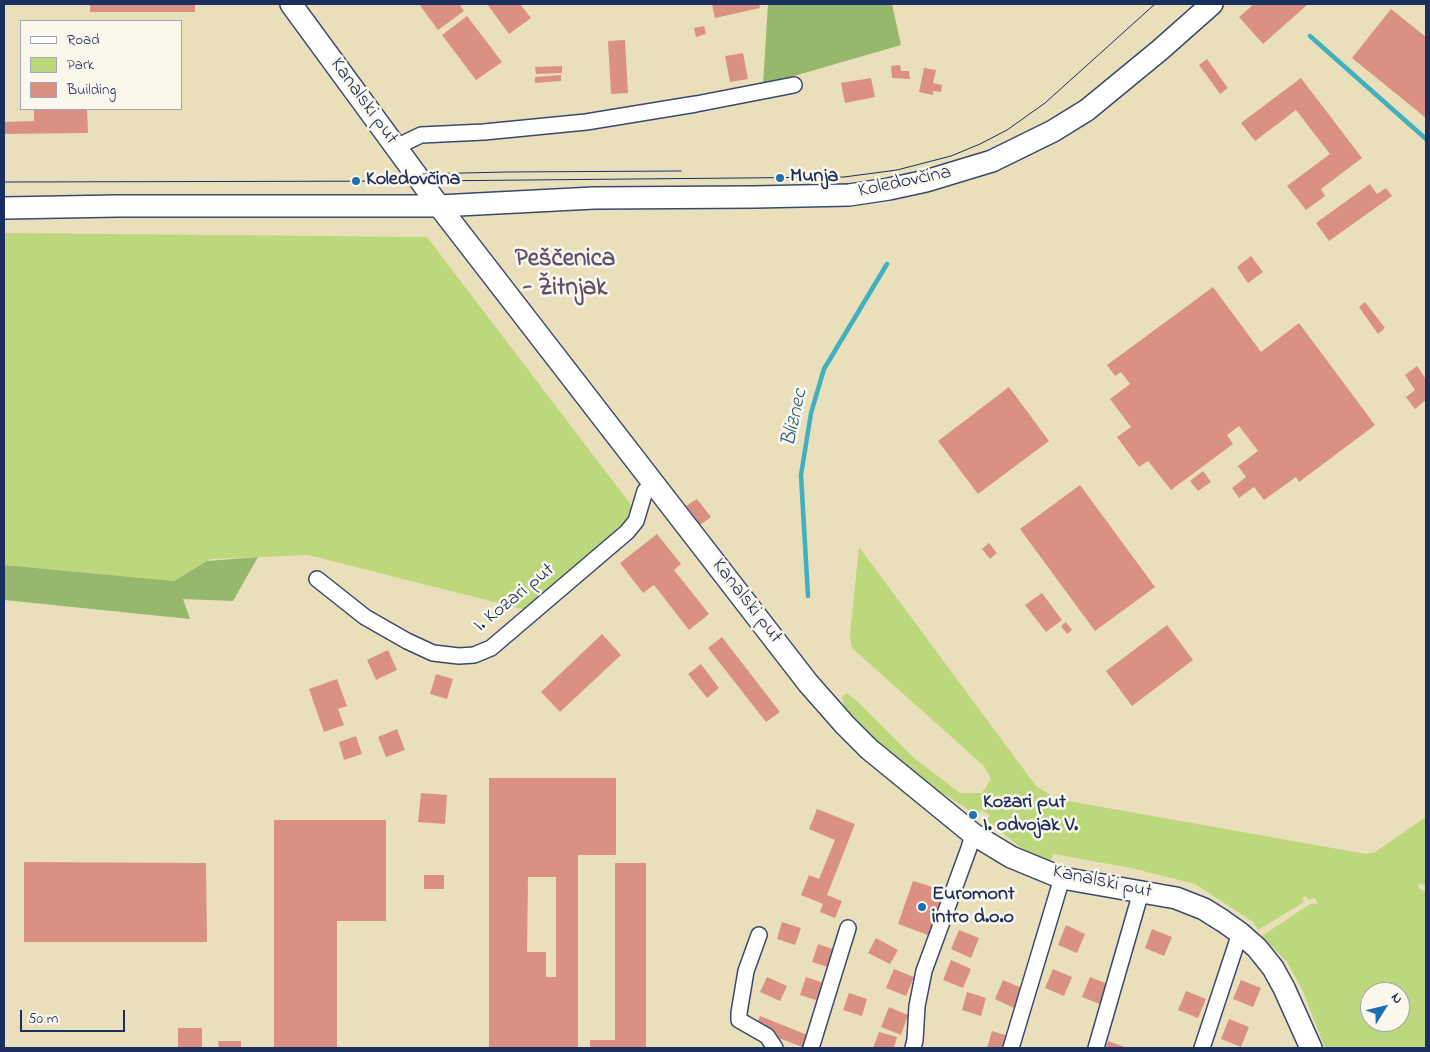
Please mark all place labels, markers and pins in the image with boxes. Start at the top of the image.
place label: Munja [790,166,838,190]
place label: Koledovčina [366,169,460,193]
marker: Munja [774,172,786,184]
marker: Koledovčina [350,175,362,187]
place label: Kozari put I. odvojak V. [983,792,1078,839]
marker: Kozari put I. odvojak V. [967,809,979,821]
place label: Euromont intro d.o.o [932,884,1015,931]
marker: Euromont intro d.o.o [916,901,928,913]

